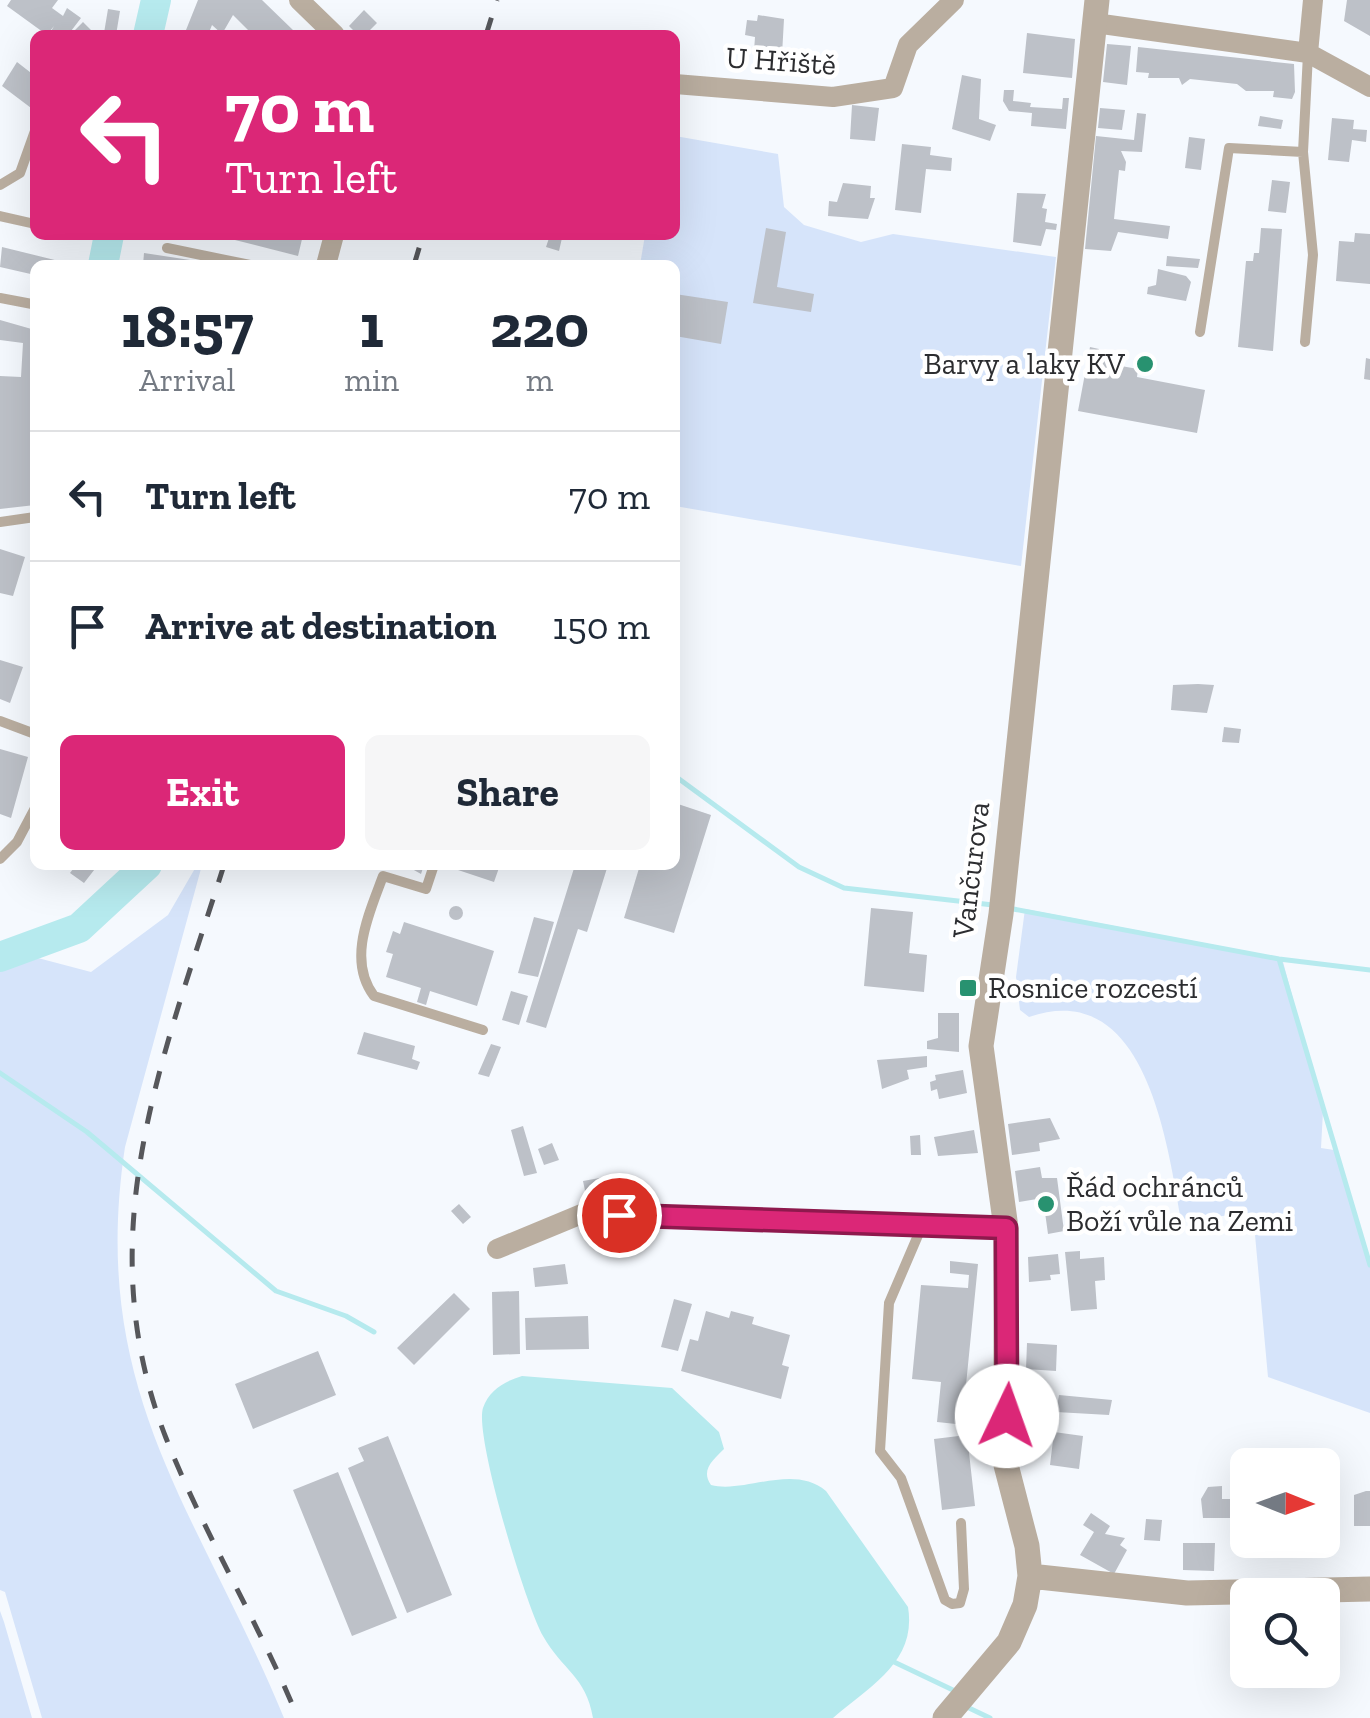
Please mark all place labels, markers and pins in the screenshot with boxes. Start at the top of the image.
place label: Barvy a laky KV [924,346,1126,382]
marker: Barvy a laky KV [1134,353,1156,375]
place label: Rosnice rozcestí [988,970,1198,1006]
marker: Rosnice rozcestí [957,977,979,999]
place label: Řád ochránců Boží vůle na Zemi [1066,1169,1293,1239]
pin [577,1173,662,1258]
marker: Řád ochránců Boží vůle na Zemi [1035,1193,1057,1215]

